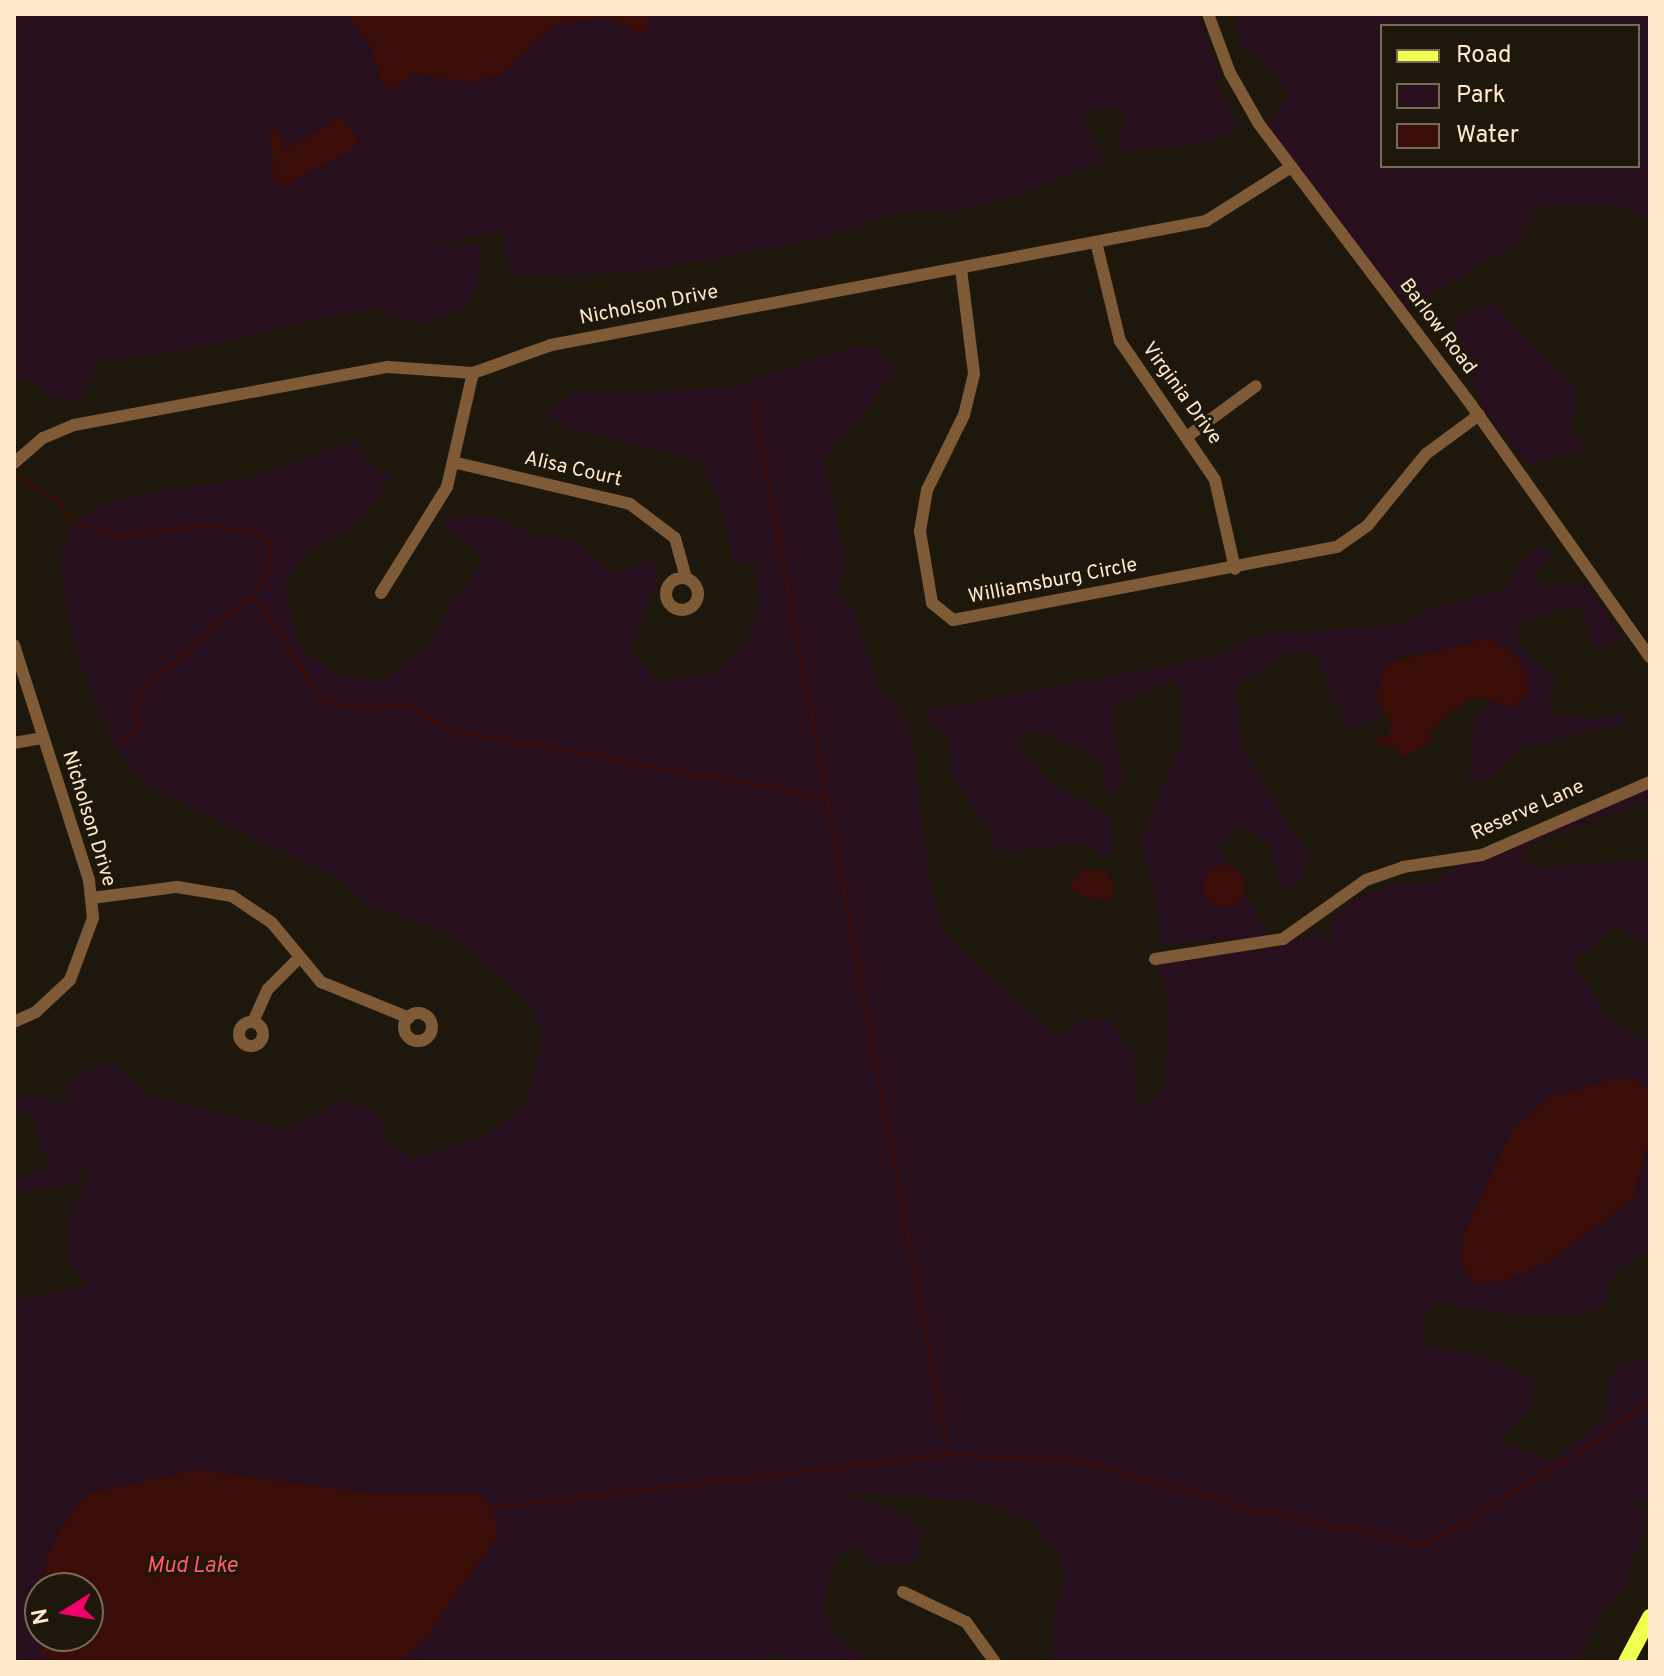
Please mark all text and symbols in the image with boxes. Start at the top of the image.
legend [1380,24,1640,168]
text: Road [1456,41,1512,71]
text: Park [1456,81,1506,111]
text: Water [1456,121,1519,151]
street label: Barlow Road [1393,275,1481,379]
street label: Nicholson Drive [578,281,720,331]
street label: Virginia Drive [1136,338,1226,450]
street label: Alisa Court [522,447,624,493]
street label: Williamsburg Circle [966,554,1140,610]
street label: Nicholson Drive [56,748,120,890]
street label: Reserve Lane [1468,775,1588,847]
water label: Mud Lake [147,1554,237,1580]
north arrow [24,1572,104,1652]
text: N [27,1606,57,1627]

